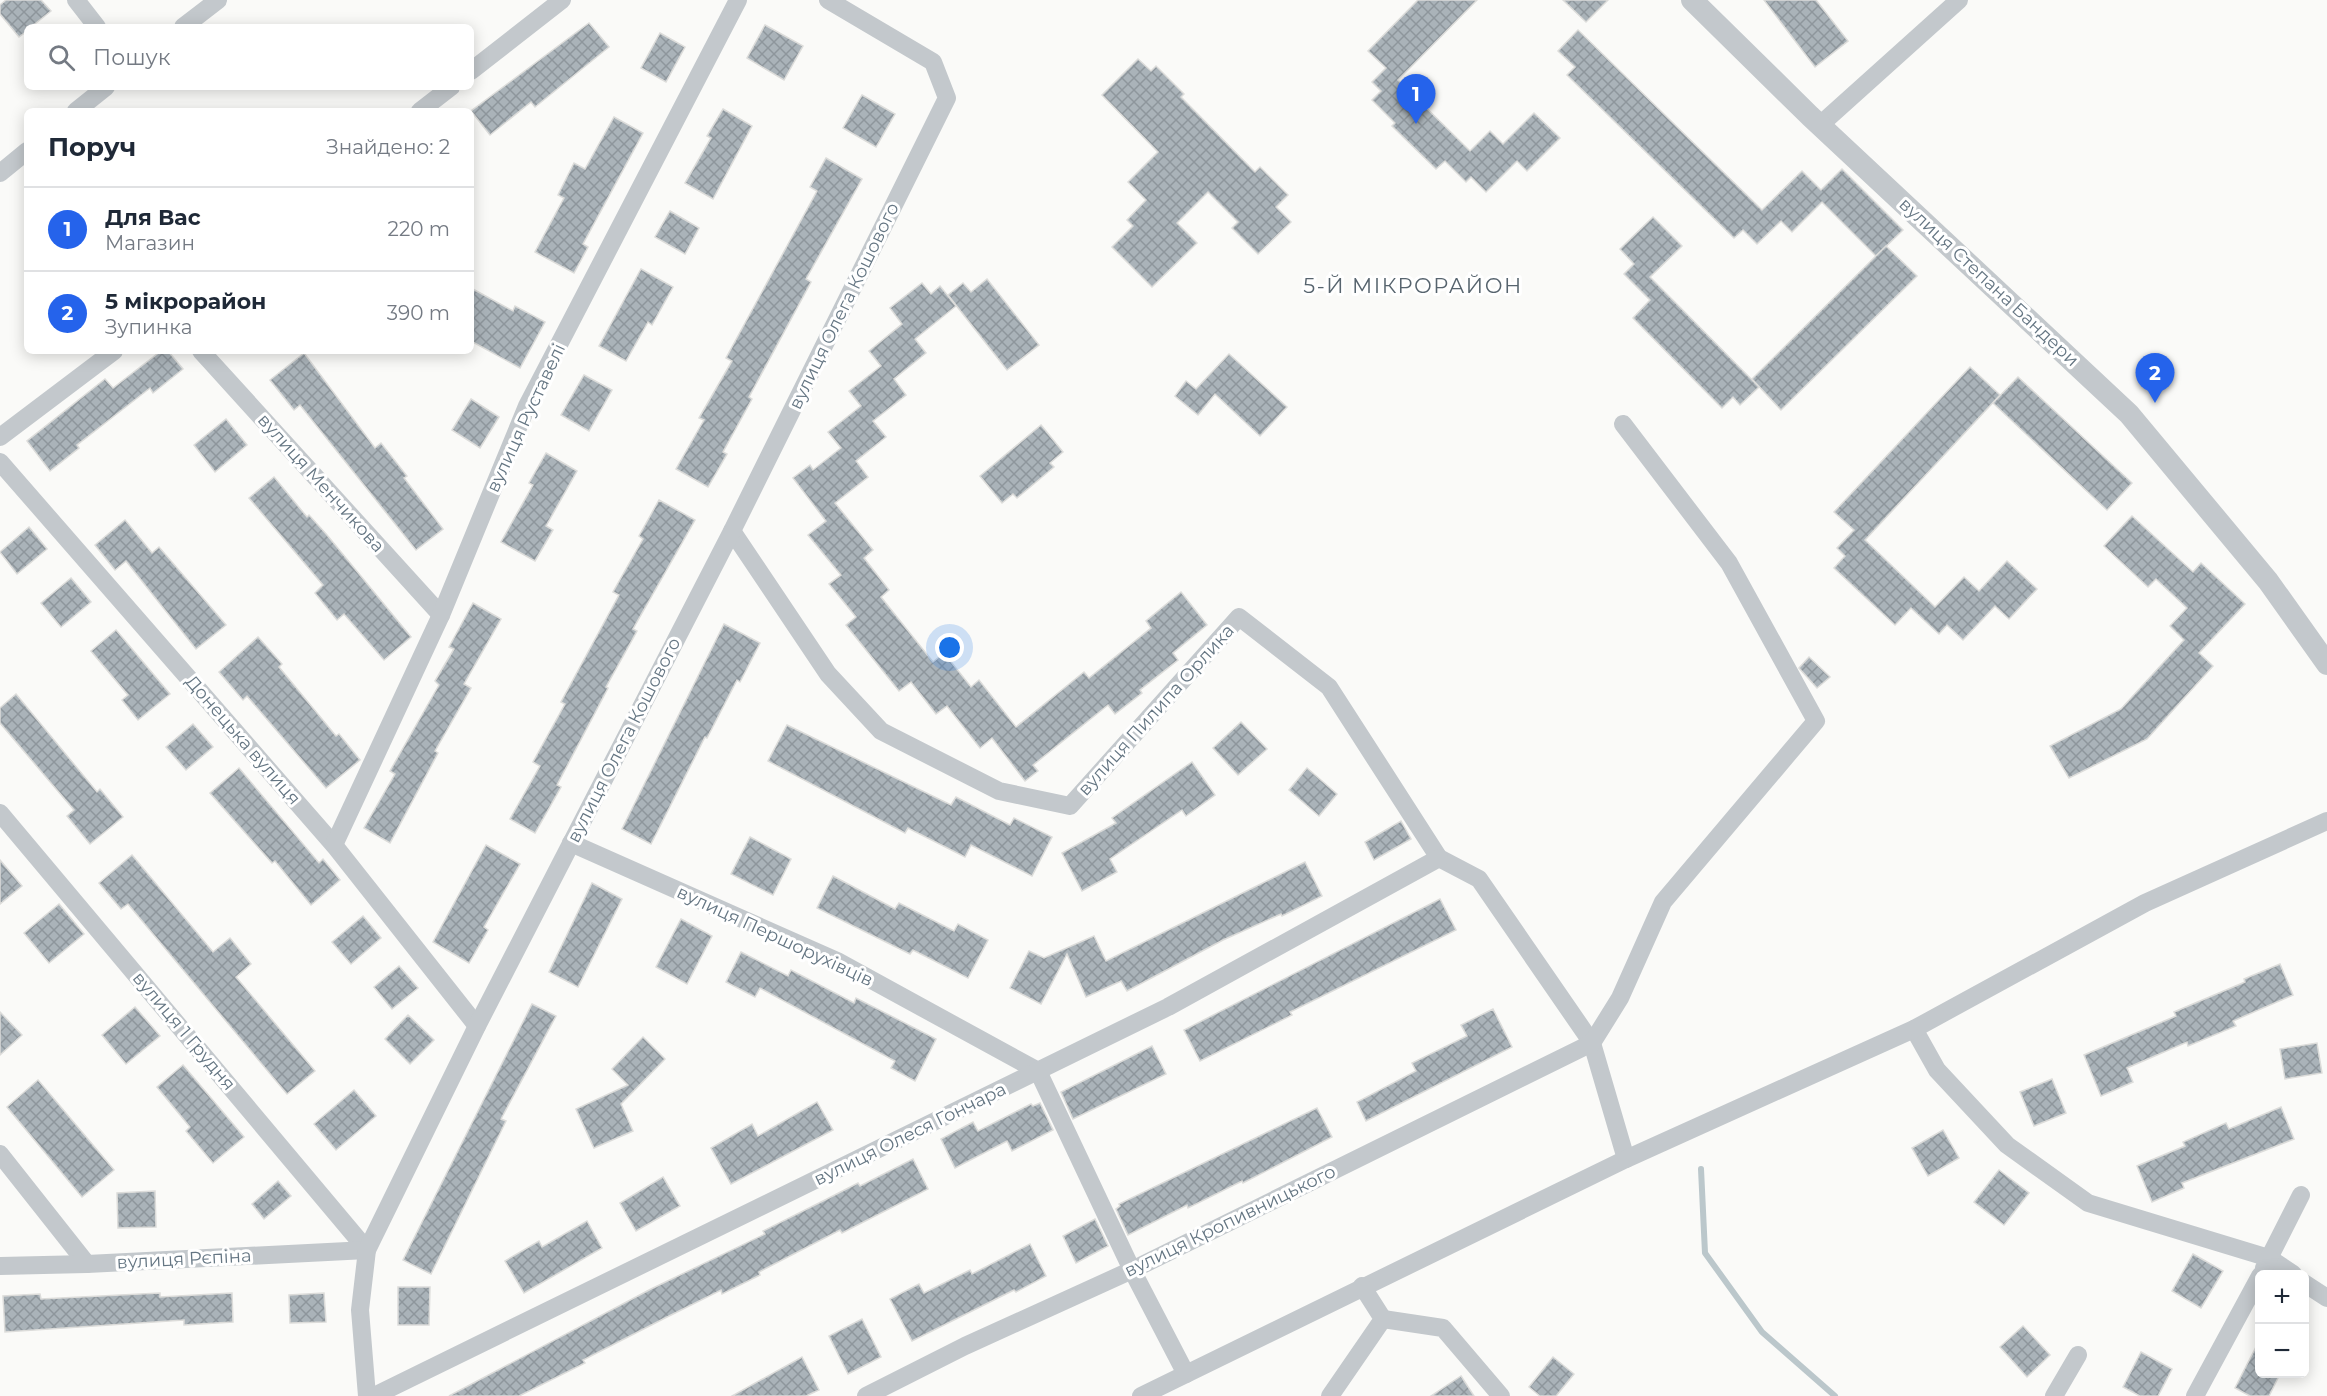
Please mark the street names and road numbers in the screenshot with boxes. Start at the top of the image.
street label: вулиця Степана Бандери [1895,193,2083,371]
street label: вулиця Олега Кошового [784,199,904,413]
street label: вулиця Руставелі [482,340,570,496]
street label: вулиця Менчикова [253,409,389,557]
street label: вулиця Пилипа Орлика [1073,620,1239,800]
street label: вулиця Олега Кошового [563,634,685,846]
street label: Донецька вулиця [181,671,305,809]
street label: вулиця Першорухівців [673,881,877,991]
street label: вулиця 1 Грудня [128,967,240,1095]
street label: вулиця Олеся Гончара [810,1078,1010,1190]
street label: вулиця Кропивницького [1121,1160,1339,1282]
street label: вулиця Рєпіна [116,1244,252,1274]

